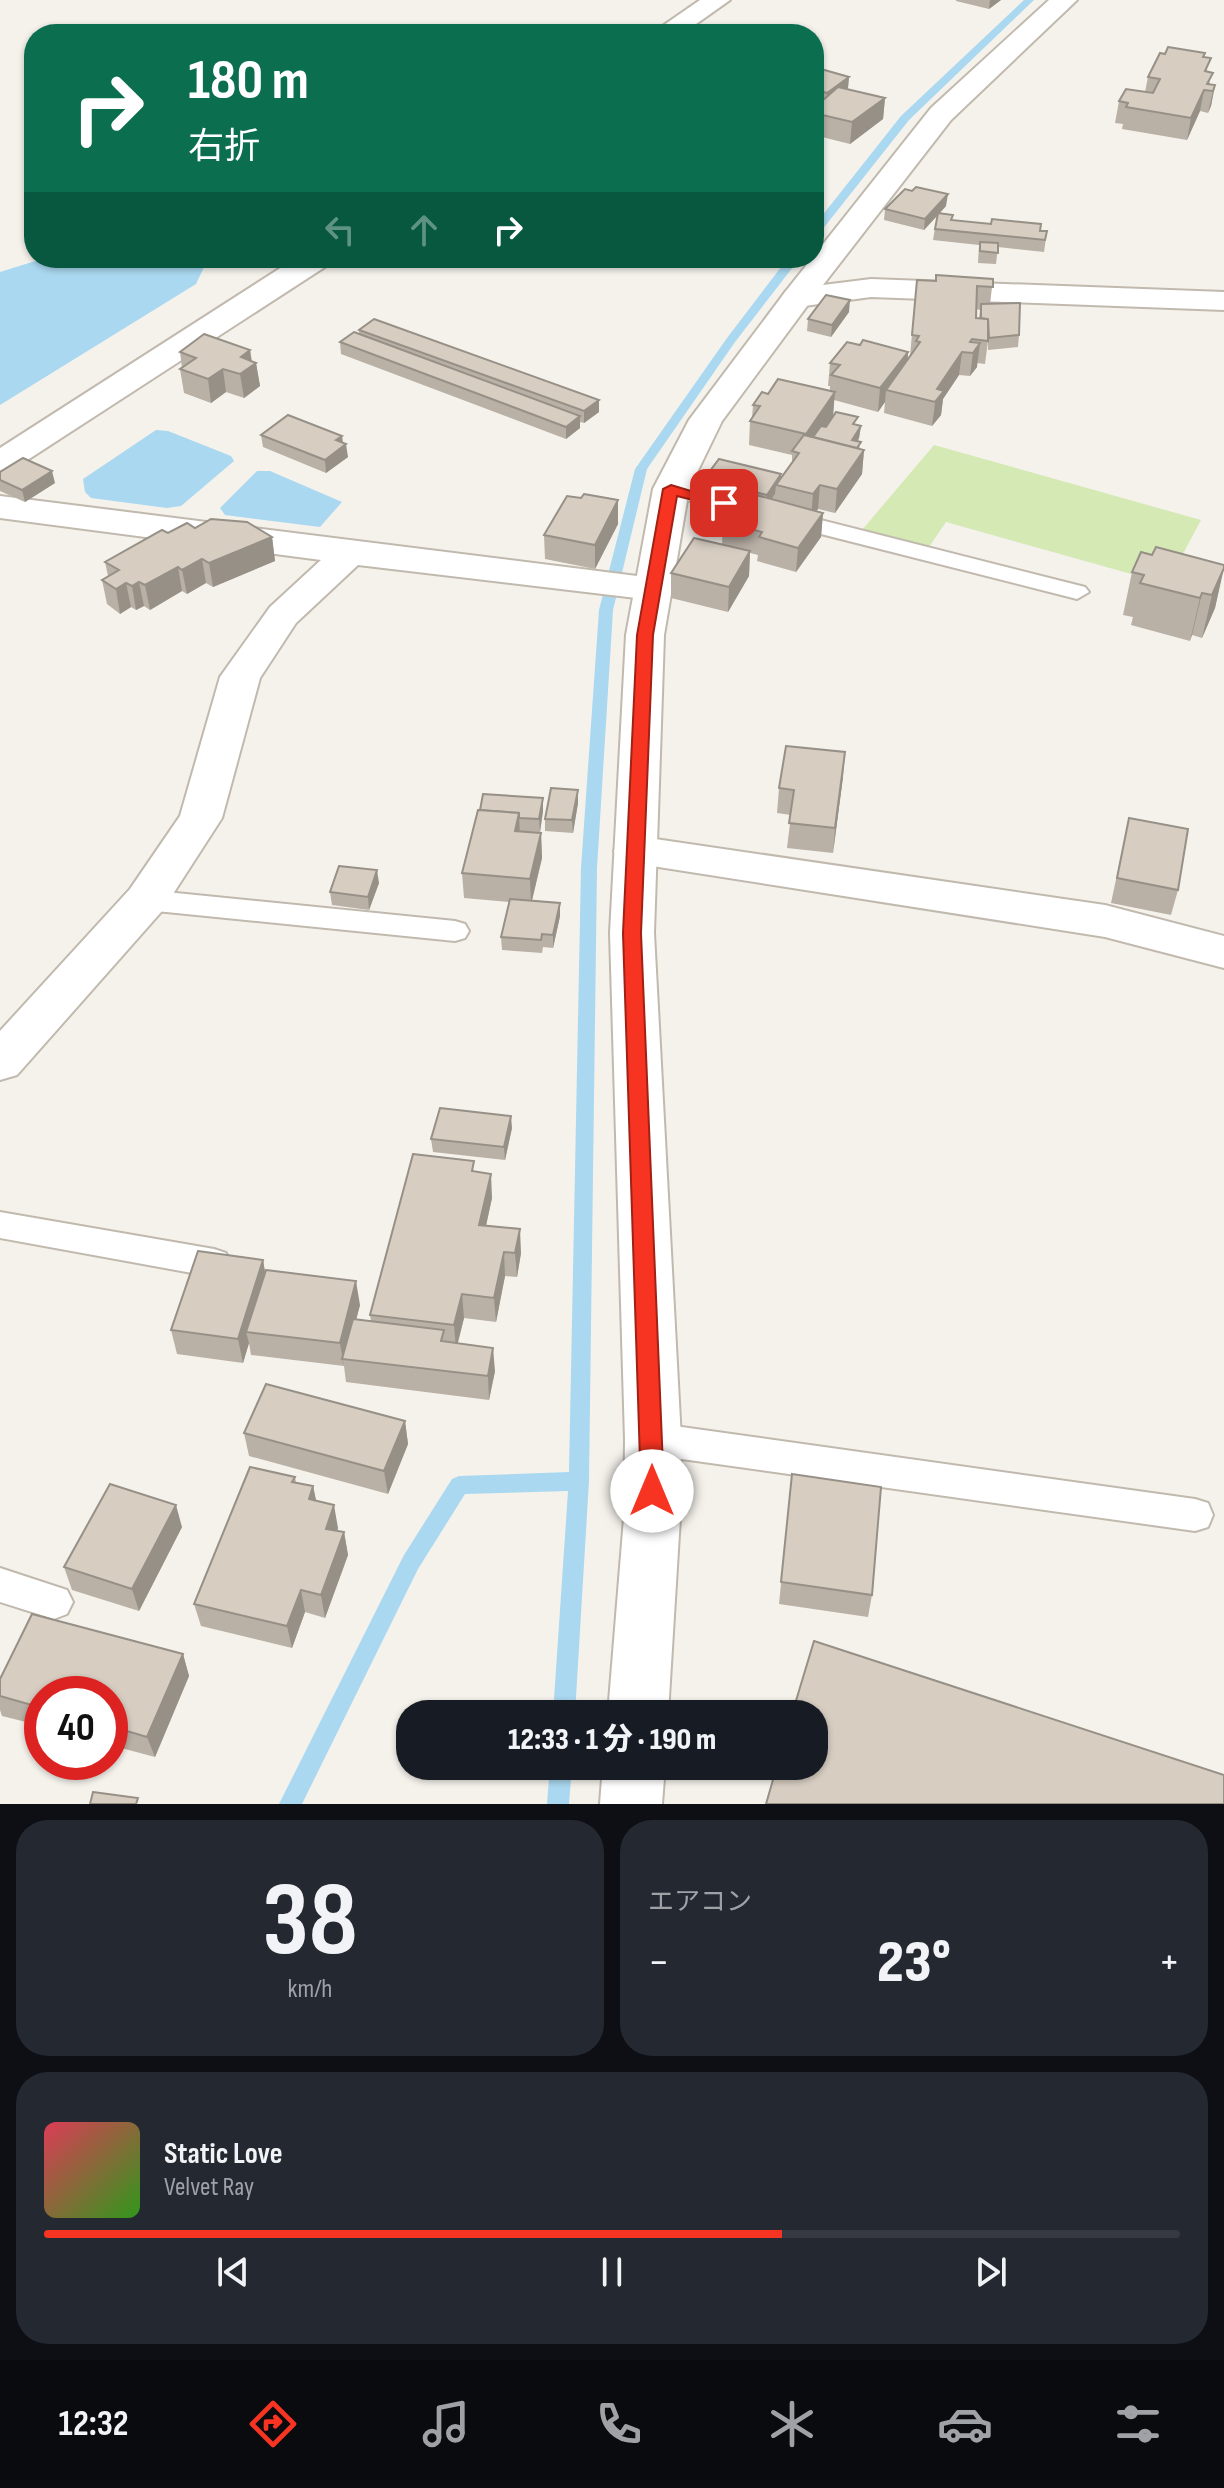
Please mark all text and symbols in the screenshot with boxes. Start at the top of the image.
text: 180 m [188,48,309,115]
icon: right [56,56,160,160]
text: 右折 [188,126,260,169]
icon: left [318,208,362,252]
icon: ahead [402,208,446,252]
icon: right [486,208,530,252]
pin [690,469,758,537]
icon: arrive [702,481,746,525]
position arrow [610,1449,694,1533]
speed limit sign: 40 [24,1676,128,1780]
text: 12:33 · 1 分 · 190 m [508,1722,716,1758]
text: 38 [262,1859,358,1984]
text: エアコン [648,1887,752,1918]
text: 23° [877,1927,951,1999]
text: − [648,1936,670,1989]
text: + [1158,1936,1180,1989]
text: km/h [288,1974,332,2005]
text: Static Love [164,2136,283,2172]
text: Velvet Ray [164,2172,254,2203]
icon: previous [211,2250,255,2294]
icon: pause [590,2250,634,2294]
icon: next [969,2250,1013,2294]
icon: directions [245,2396,301,2452]
icon: music [418,2396,474,2452]
icon: phone [591,2396,647,2452]
icon: climate [764,2396,820,2452]
icon: car [937,2396,993,2452]
icon: filters [1110,2396,1166,2452]
text: 12:32 [58,2403,129,2446]

